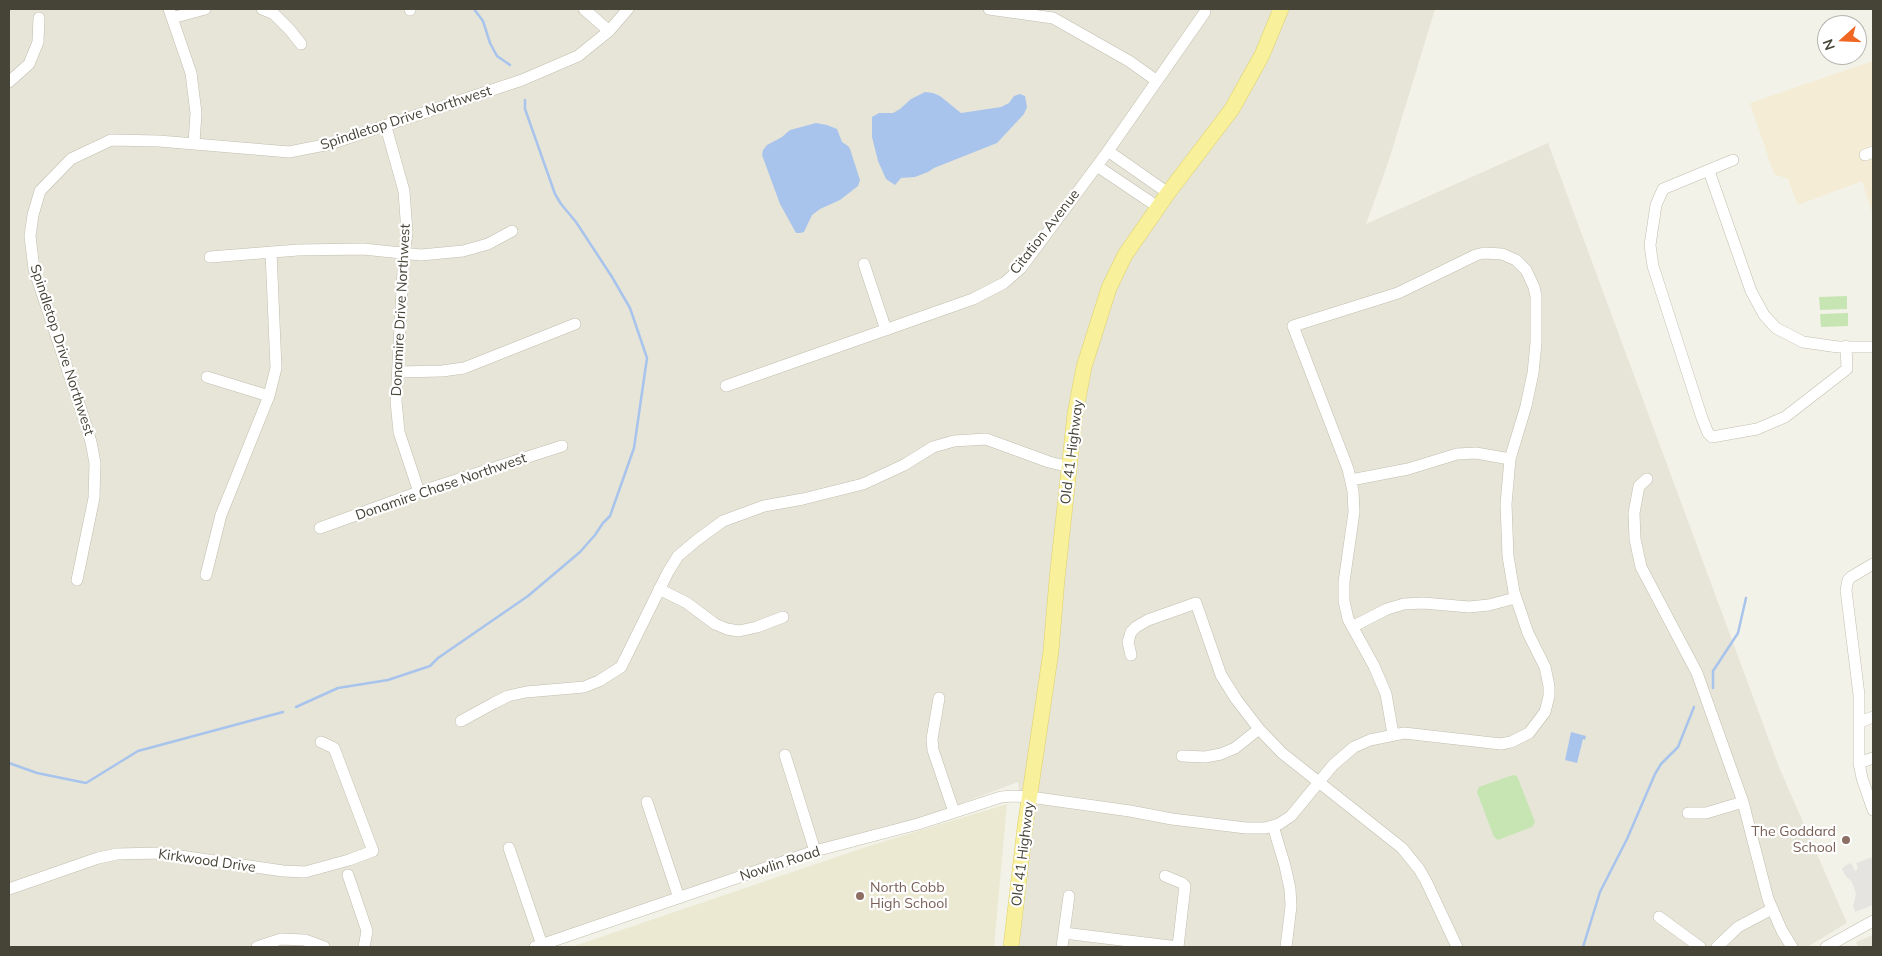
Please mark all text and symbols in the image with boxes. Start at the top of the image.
north arrow [1817,15,1867,65]
text: N [1819,37,1839,53]
street label: Spindletop Drive Northwest [318,82,494,154]
street label: Citation Avenue [1007,186,1083,278]
street label: Donamire Drive Northwest [388,223,414,397]
street label: Spindletop Drive Northwest [26,262,98,438]
street label: Old 41 Highway [1057,399,1087,505]
street label: Donamire Chase Northwest [353,450,529,524]
street label: Old 41 Highway [1008,801,1038,907]
place label: The Goddard School [1751,824,1836,856]
marker: The Goddard School [1840,834,1852,846]
street label: Nowlin Road [738,843,822,885]
street label: Kirkwood Drive [157,846,257,876]
place label: North Cobb High School [870,880,948,912]
marker: North Cobb High School [854,890,866,902]

